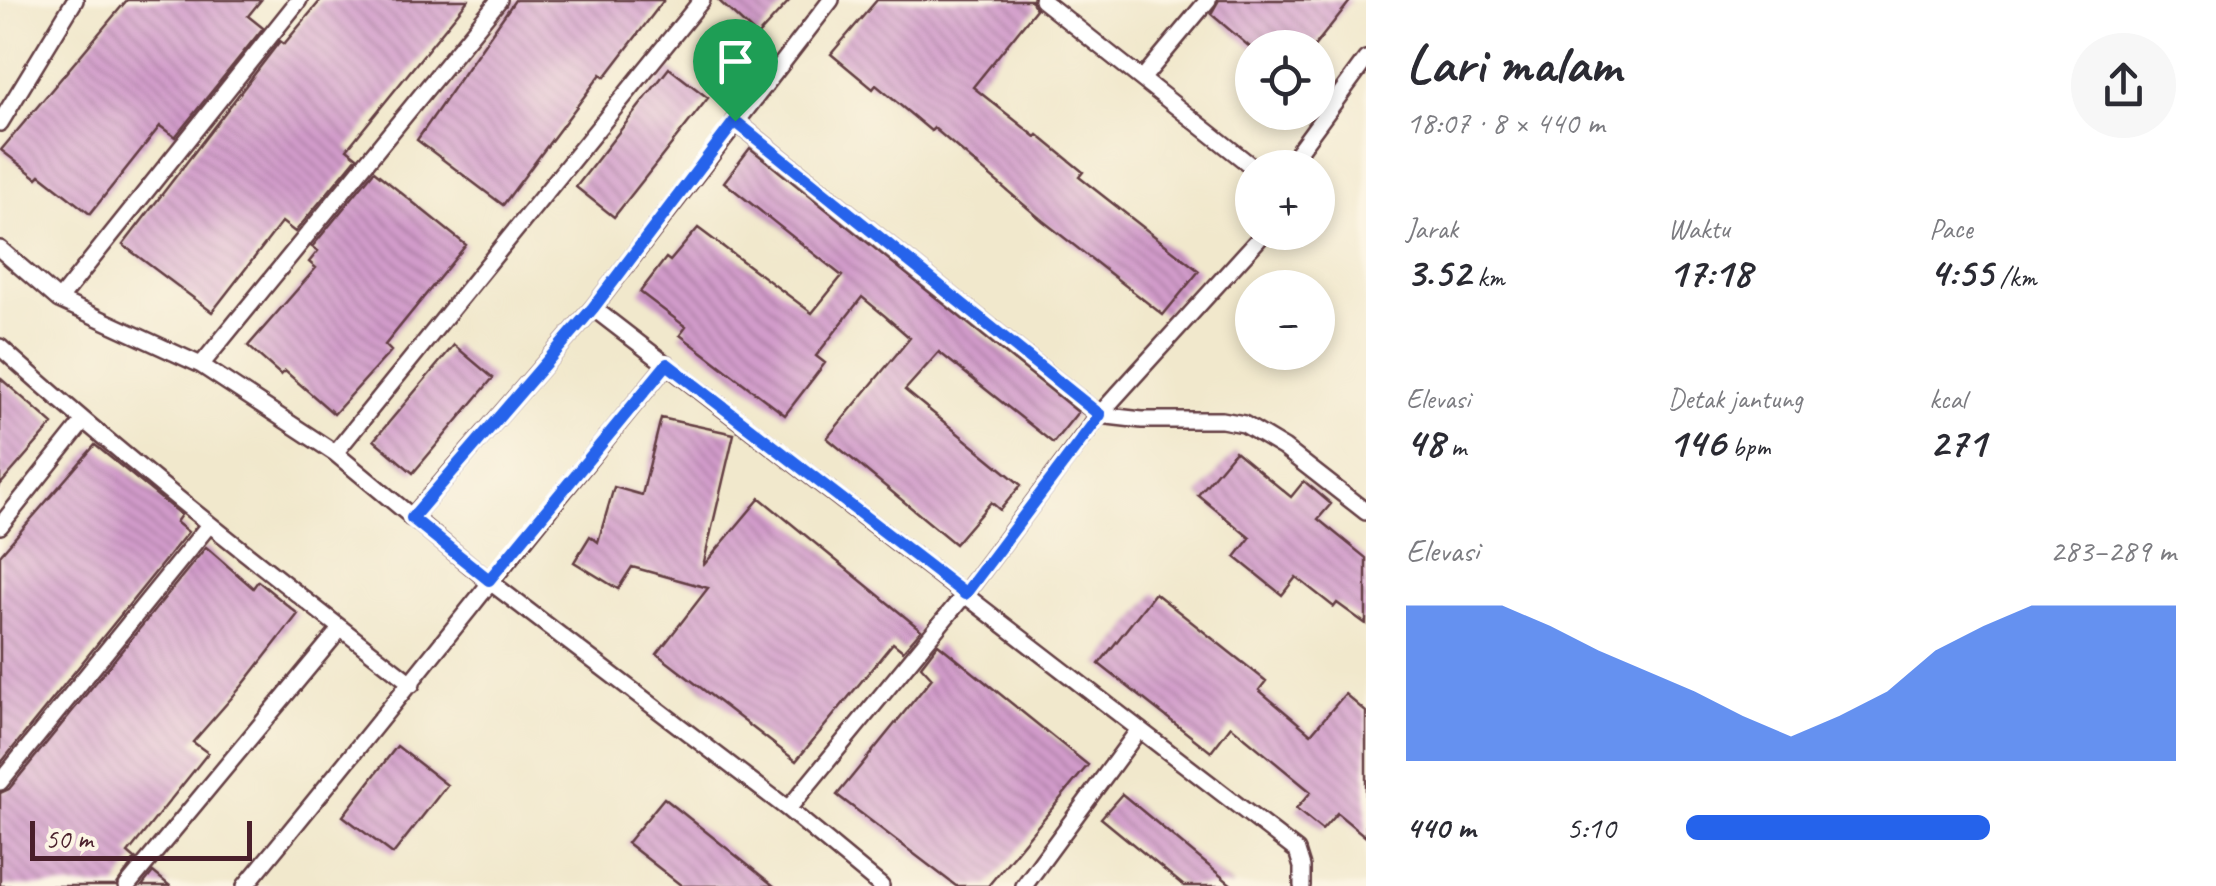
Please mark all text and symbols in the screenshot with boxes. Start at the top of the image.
pin [693,19,778,122]
text: Lari malam [1406,29,1620,99]
map controls [1235,30,1335,370]
button: locate [1235,30,1335,130]
button: share [2071,33,2176,138]
icon: arrive [708,34,763,89]
text: 18:07 · 8 × 440 m [1406,102,1604,143]
button: + [1235,150,1335,250]
text: Jarak [1406,211,1458,246]
text: Waktu [1668,211,1730,246]
text: Pace [1929,211,1972,246]
text: 3.52 [1406,246,1470,299]
text: 17:18 [1668,246,1751,299]
text: 4:55 [1929,246,1993,299]
text: km [1470,259,1505,294]
text: /km [1993,259,2036,294]
button: − [1235,270,1335,370]
text: Elevasi [1406,381,1470,416]
text: Detak jantung [1668,381,1803,416]
text: kcal [1929,381,1966,416]
text: 48 [1406,416,1444,469]
text: 146 [1668,416,1725,469]
text: 271 [1929,416,1986,469]
text: m [1444,429,1466,464]
text: bpm [1725,429,1770,464]
text: Elevasi [1406,530,1479,571]
text: 283–289 m [2050,530,2176,571]
text: 440 m [1406,807,1475,848]
text: 5:10 [1566,807,1616,848]
scale bar [30,816,252,860]
text: 50 m [45,821,93,856]

